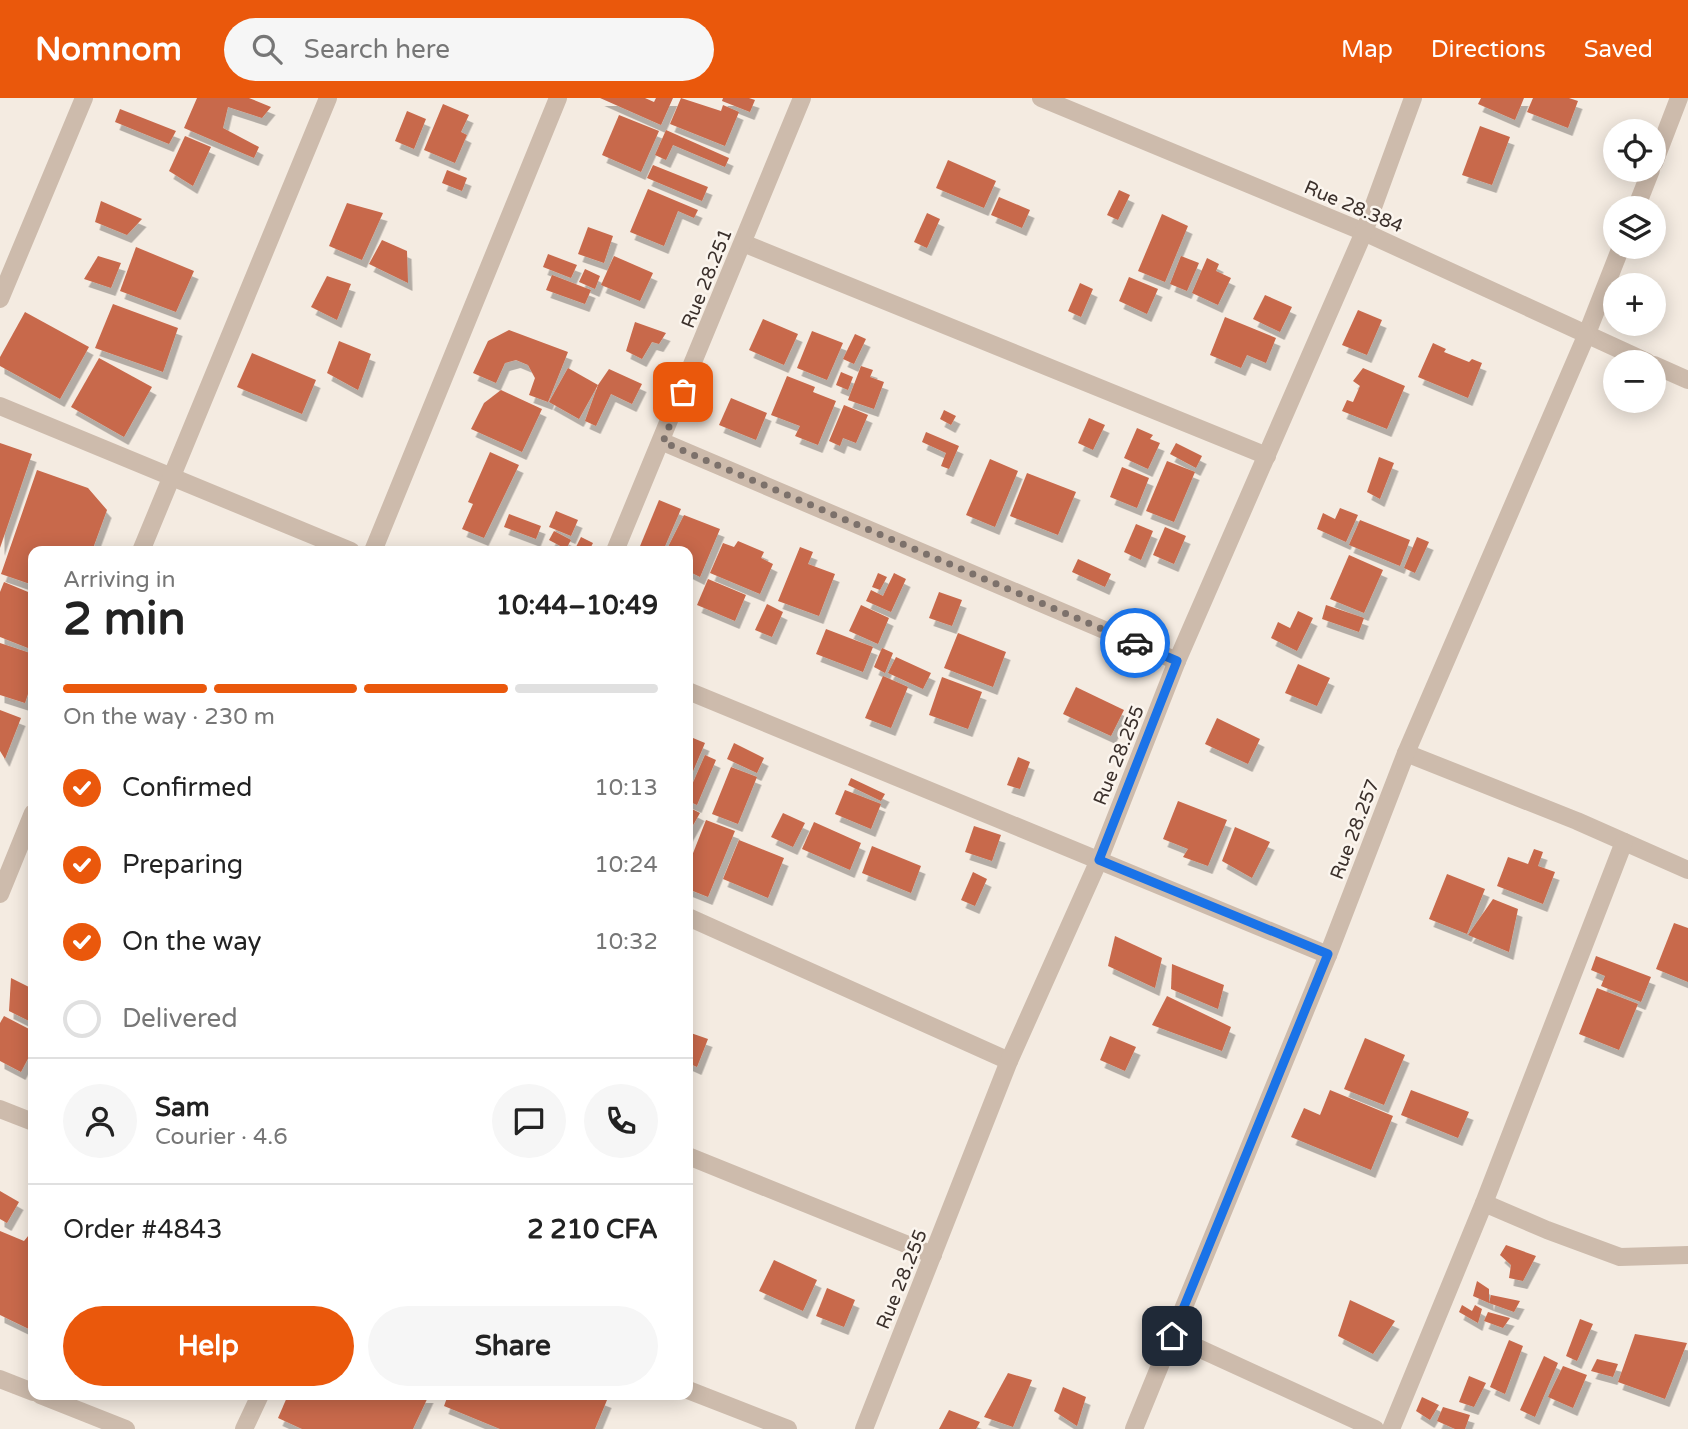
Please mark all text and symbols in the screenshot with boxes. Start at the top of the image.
search box [224,18,714,81]
text: Nomnom [35,30,182,69]
icon: search [248,30,286,68]
text: Search here [304,34,450,65]
text: Map [1341,35,1393,64]
text: Directions [1431,35,1546,64]
text: Saved [1584,35,1653,64]
map controls [1603,119,1666,413]
button: locate [1603,119,1666,182]
street label: Rue 28.384 [1301,176,1406,238]
button: layers [1603,196,1666,259]
street label: Rue 28.251 [677,225,737,331]
button: + [1603,273,1666,336]
button: − [1603,350,1666,413]
pin [653,362,713,422]
icon: bag [664,373,702,411]
text: Arriving in [63,566,176,594]
text: 10:44–10:49 [496,590,658,621]
text: 2 min [63,592,186,647]
courier [1100,608,1170,678]
icon: car [1116,624,1154,662]
street label: Rue 28.255 [1089,702,1149,808]
text: On the way · 230 m [63,703,275,731]
icon: check [63,769,101,807]
text: Confirmed [122,772,252,803]
text: 10:13 [594,774,658,802]
street label: Rue 28.257 [1326,776,1384,883]
icon: check [63,846,101,884]
text: Preparing [122,849,243,880]
text: 10:24 [594,851,658,879]
icon: check [63,923,101,961]
text: On the way [122,926,262,957]
text: 10:32 [594,928,658,956]
text: Delivered [122,1003,238,1034]
button: person [63,1084,137,1158]
button: chat [492,1084,566,1158]
button: phone [584,1084,658,1158]
text: Sam [155,1092,210,1123]
text: Courier · 4.6 [155,1123,288,1151]
text: Order #4843 [63,1214,223,1245]
text: 2 210 CFA [527,1214,658,1245]
street label: Rue 28.255 [872,1226,932,1332]
button: Help [63,1306,354,1386]
button: Share [368,1306,658,1386]
pin [1142,1306,1202,1366]
icon: home [1153,1317,1191,1355]

